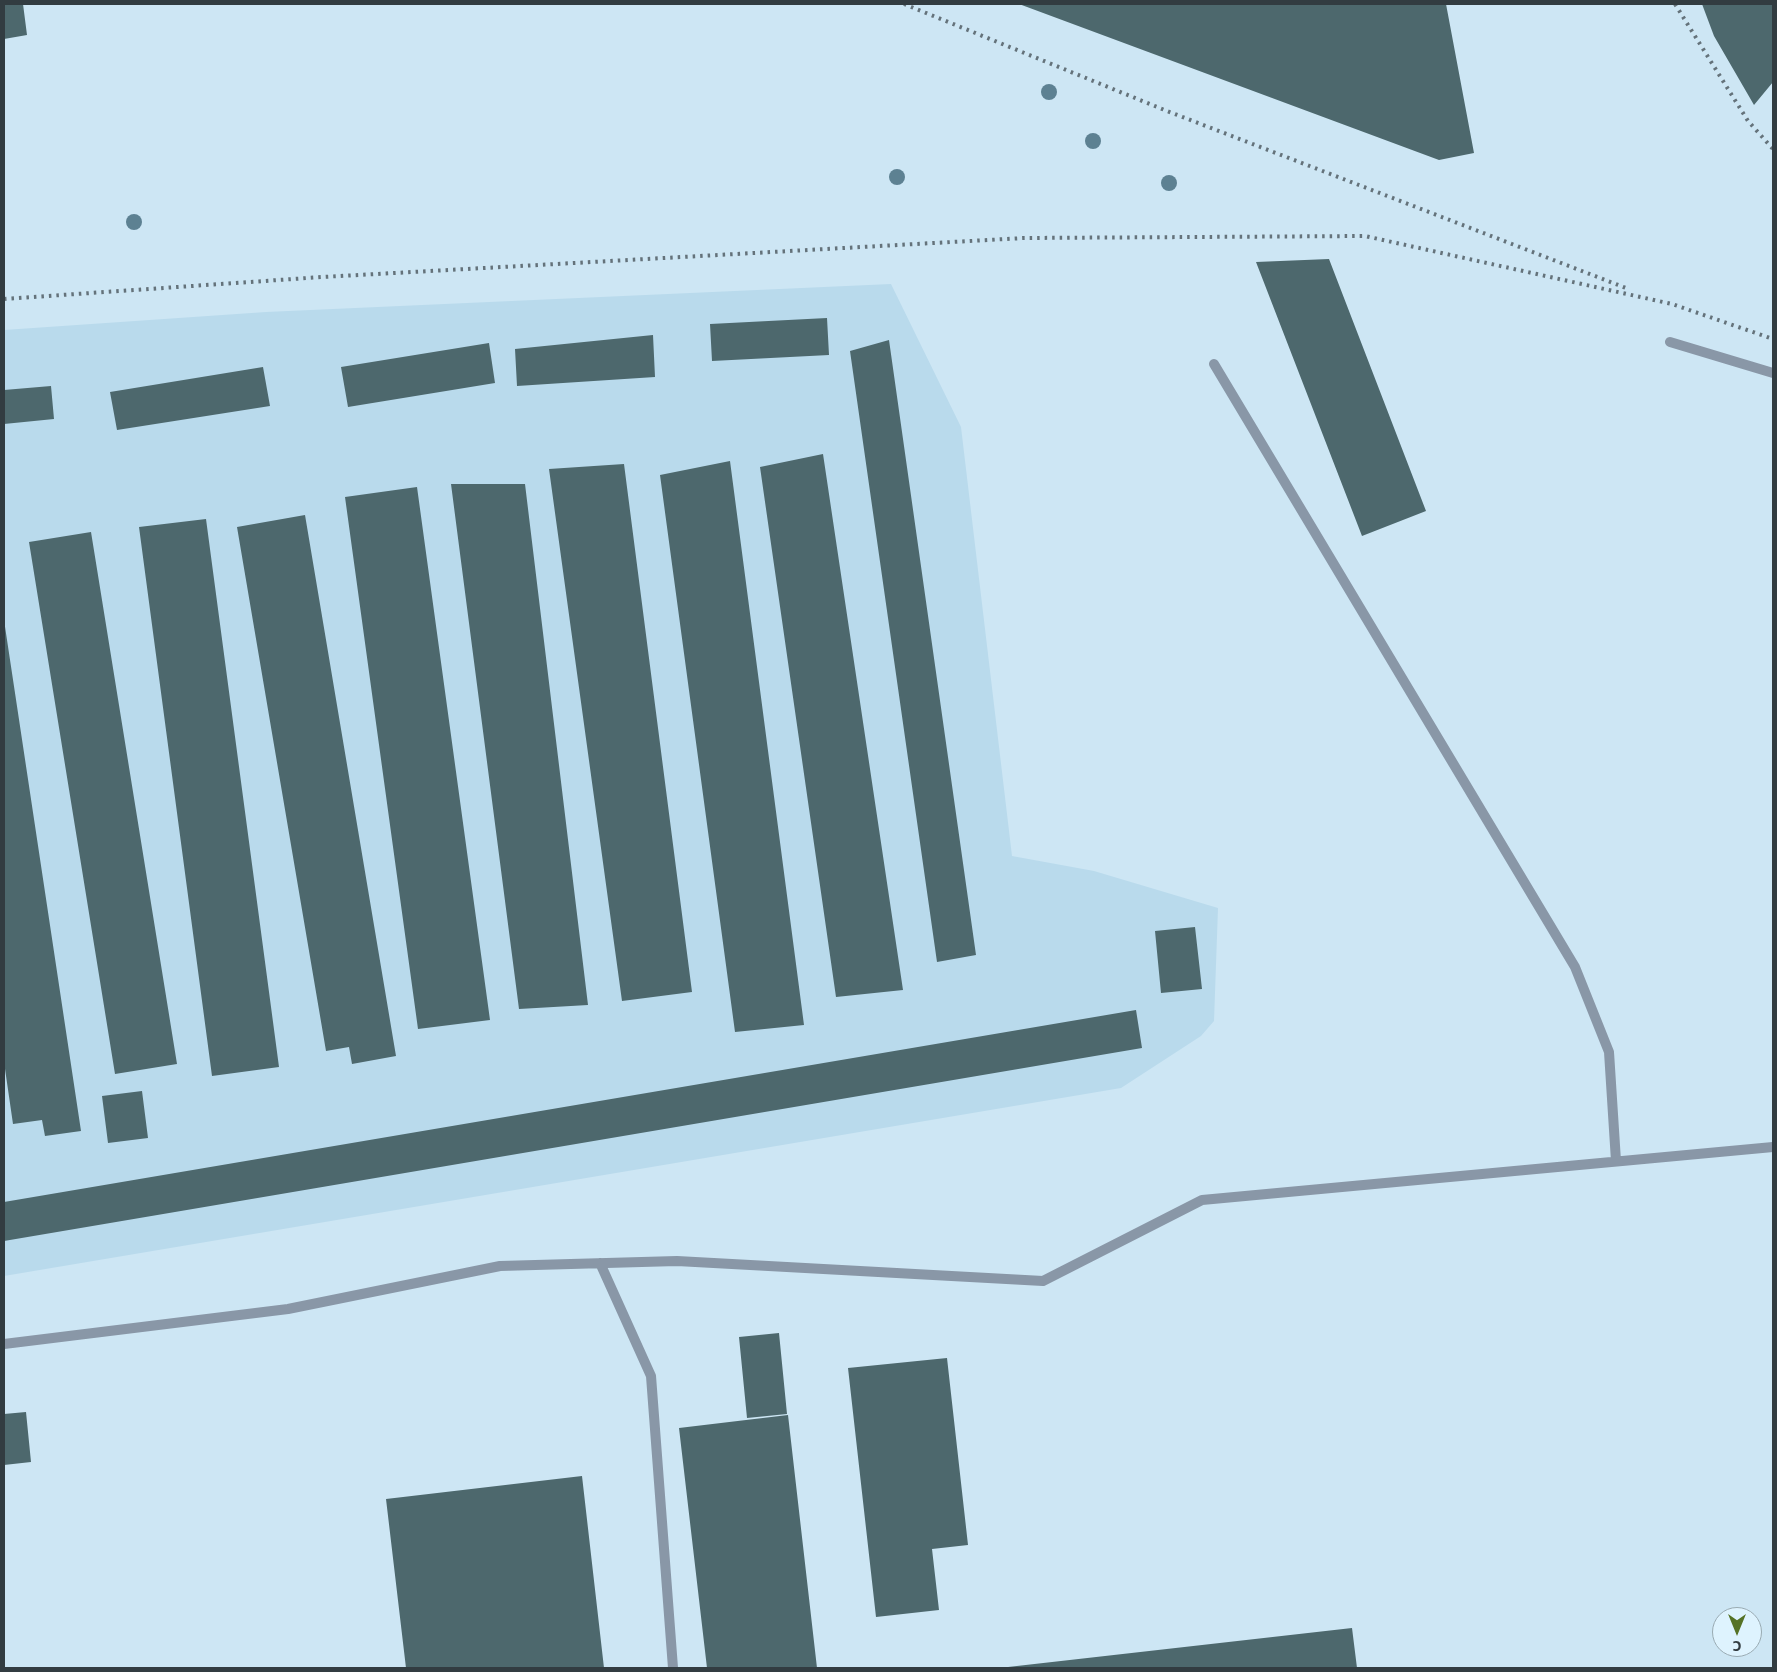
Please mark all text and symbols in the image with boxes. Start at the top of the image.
north arrow [1712,1607,1762,1657]
text: С [1732,1637,1742,1656]

